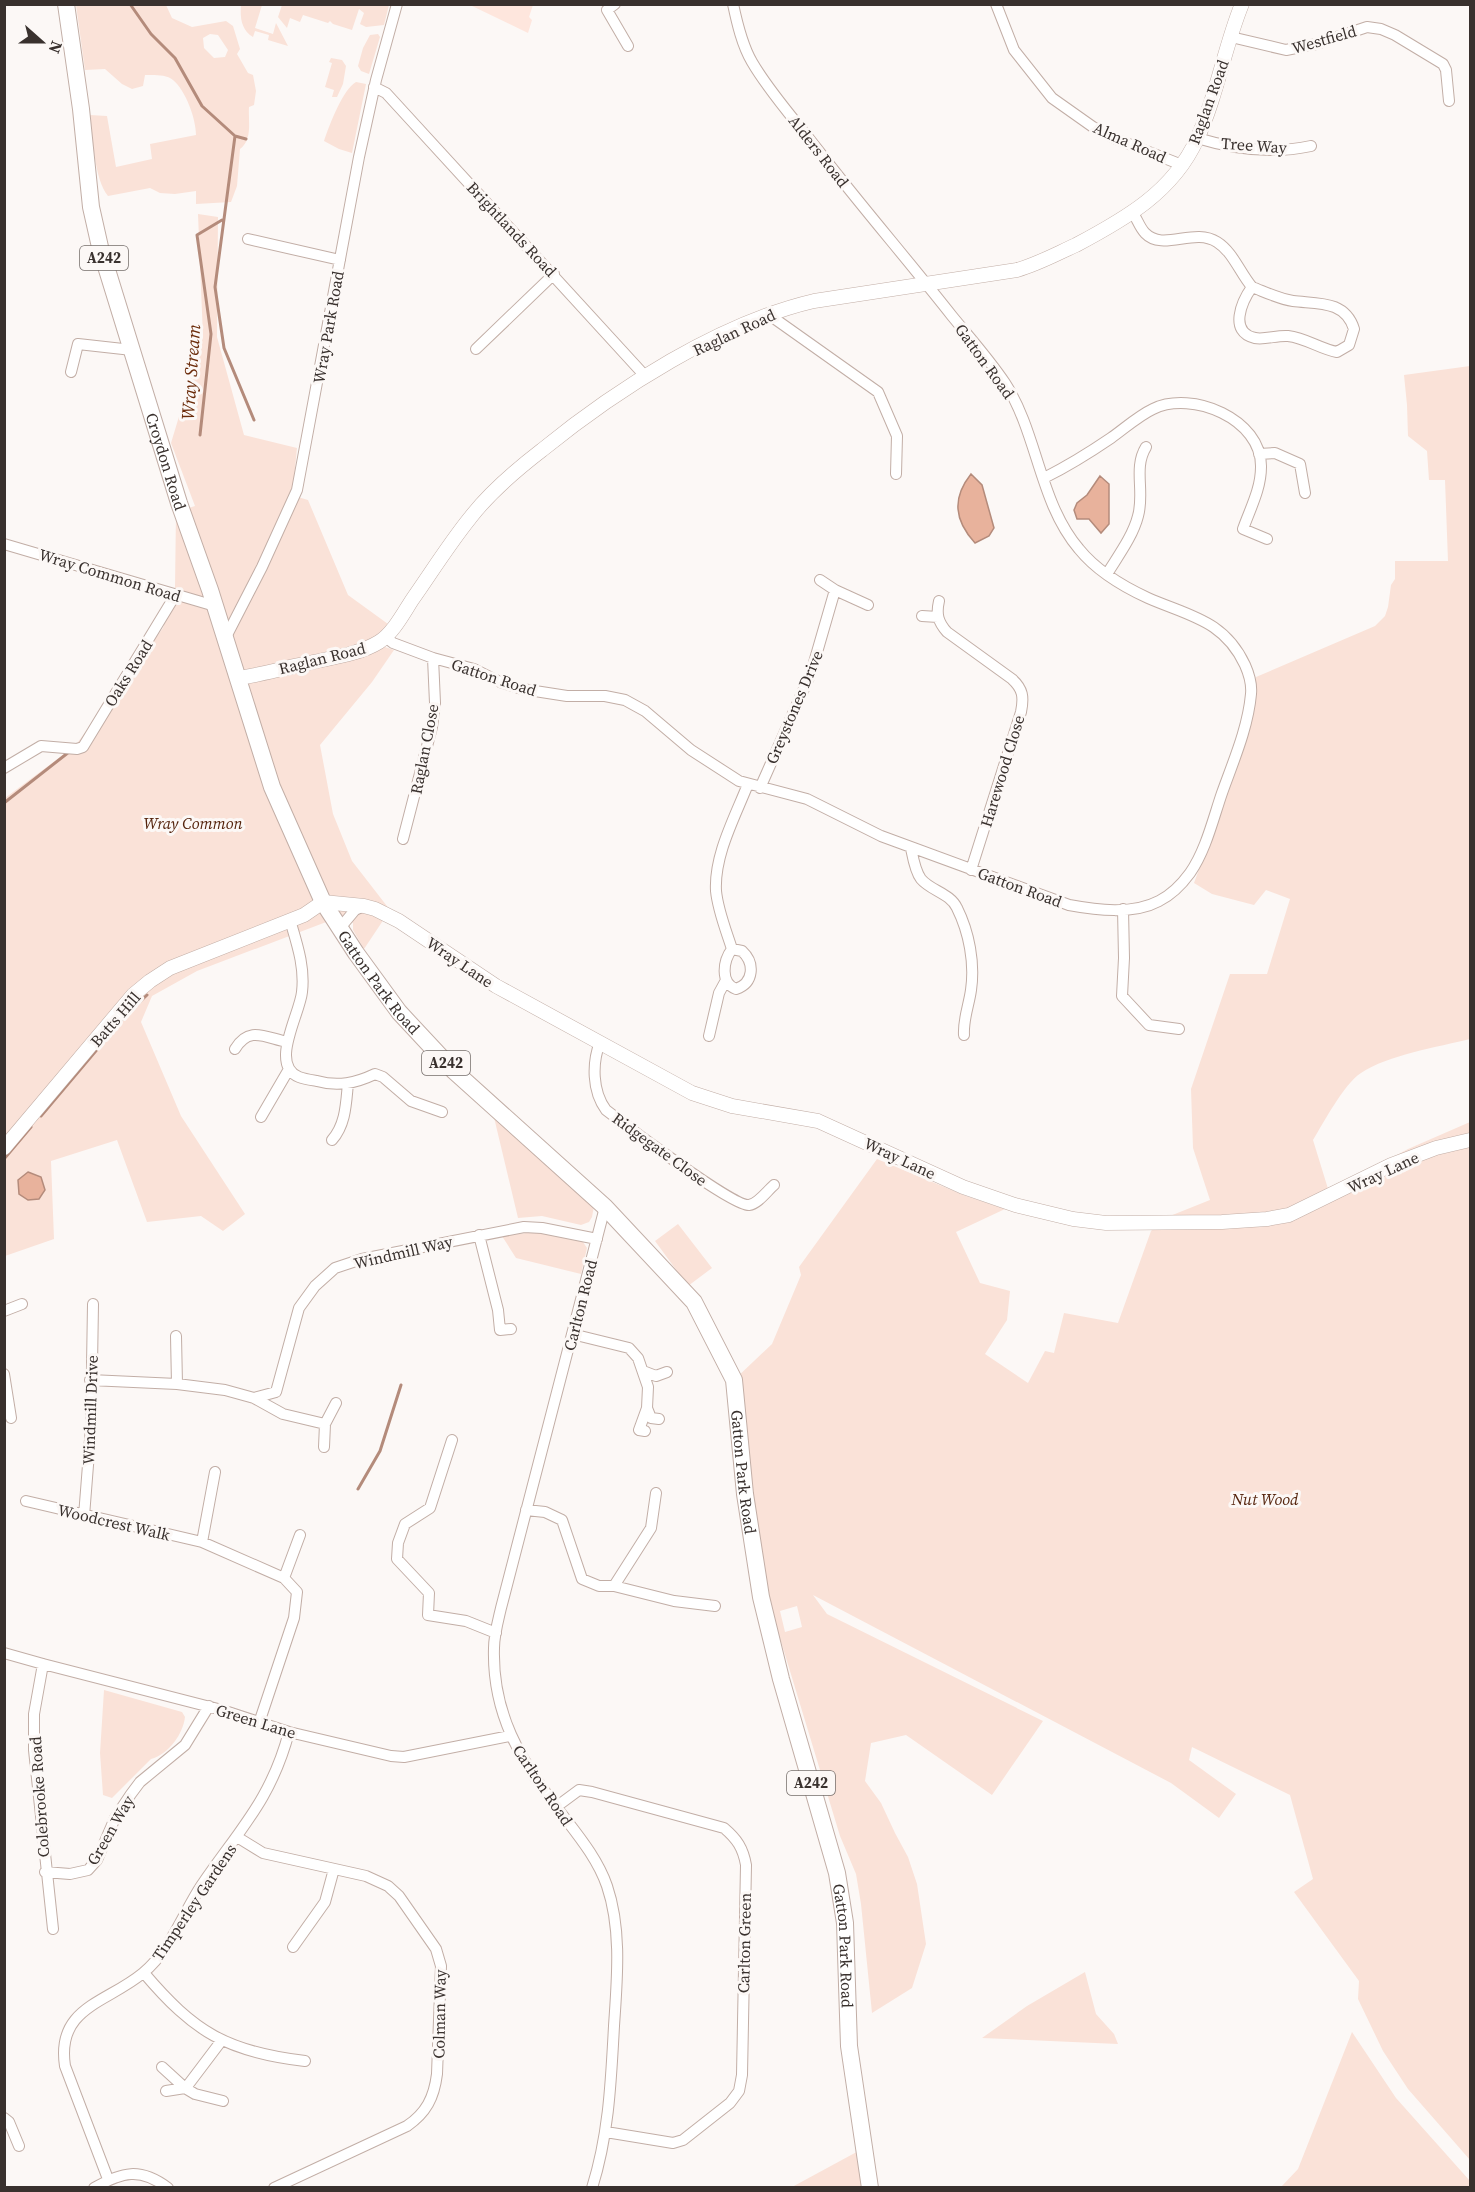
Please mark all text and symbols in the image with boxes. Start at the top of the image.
north arrow [12,12,72,72]
street label: Westfield [1289,19,1359,59]
text: N [44,38,68,57]
street label: Raglan Road [1182,56,1234,148]
street label: Alders Road [784,110,854,192]
street label: Alma Road [1090,116,1170,168]
street label: Tree Way [1220,132,1288,158]
street label: Brightlands Road [462,177,562,281]
road number: A242 [80,246,128,270]
street label: Wray Park Road [307,269,349,385]
street label: Raglan Road [689,303,779,361]
street label: Gatton Road [950,319,1020,403]
water label: Wray Stream [175,323,206,421]
street label: Croydon Road [141,410,192,513]
street label: Wray Common Road [36,543,184,607]
street label: Oaks Road [99,635,157,711]
street label: Raglan Road [276,637,368,679]
street label: Greystones Drive [760,647,828,767]
street label: Gatton Road [449,653,539,701]
street label: Raglan Close [404,702,444,796]
street label: Harewood Close [975,712,1029,830]
park label: Wray Common [144,812,242,834]
street label: Gatton Road [975,862,1065,912]
street label: Gatton Park Road [333,926,425,1039]
street label: Wray Lane [422,931,498,993]
street label: Batts Hill [85,987,145,1051]
road number: A242 [422,1051,470,1075]
street label: Ridgegate Close [608,1107,712,1191]
street label: Wray Lane [861,1132,939,1184]
street label: Wray Lane [1344,1146,1422,1198]
street label: Windmill Way [351,1230,455,1274]
street label: Carlton Road [558,1257,602,1353]
street label: Windmill Drive [77,1355,103,1465]
street label: Gatton Park Road [726,1409,762,1535]
park label: Nut Wood [1231,1488,1299,1510]
street label: Woodcrest Walk [56,1498,173,1546]
street label: Green Lane [213,1698,299,1744]
street label: Colebrooke Road [24,1736,54,1858]
street label: Carlton Road [508,1740,578,1830]
road number: A242 [787,1771,835,1795]
street label: Green Way [81,1790,139,1869]
street label: Timperley Gardens [147,1839,241,1965]
street label: Gatton Park Road [828,1882,859,2008]
street label: Carlton Green [732,1892,756,1993]
street label: Colman Way [427,1968,451,2059]

